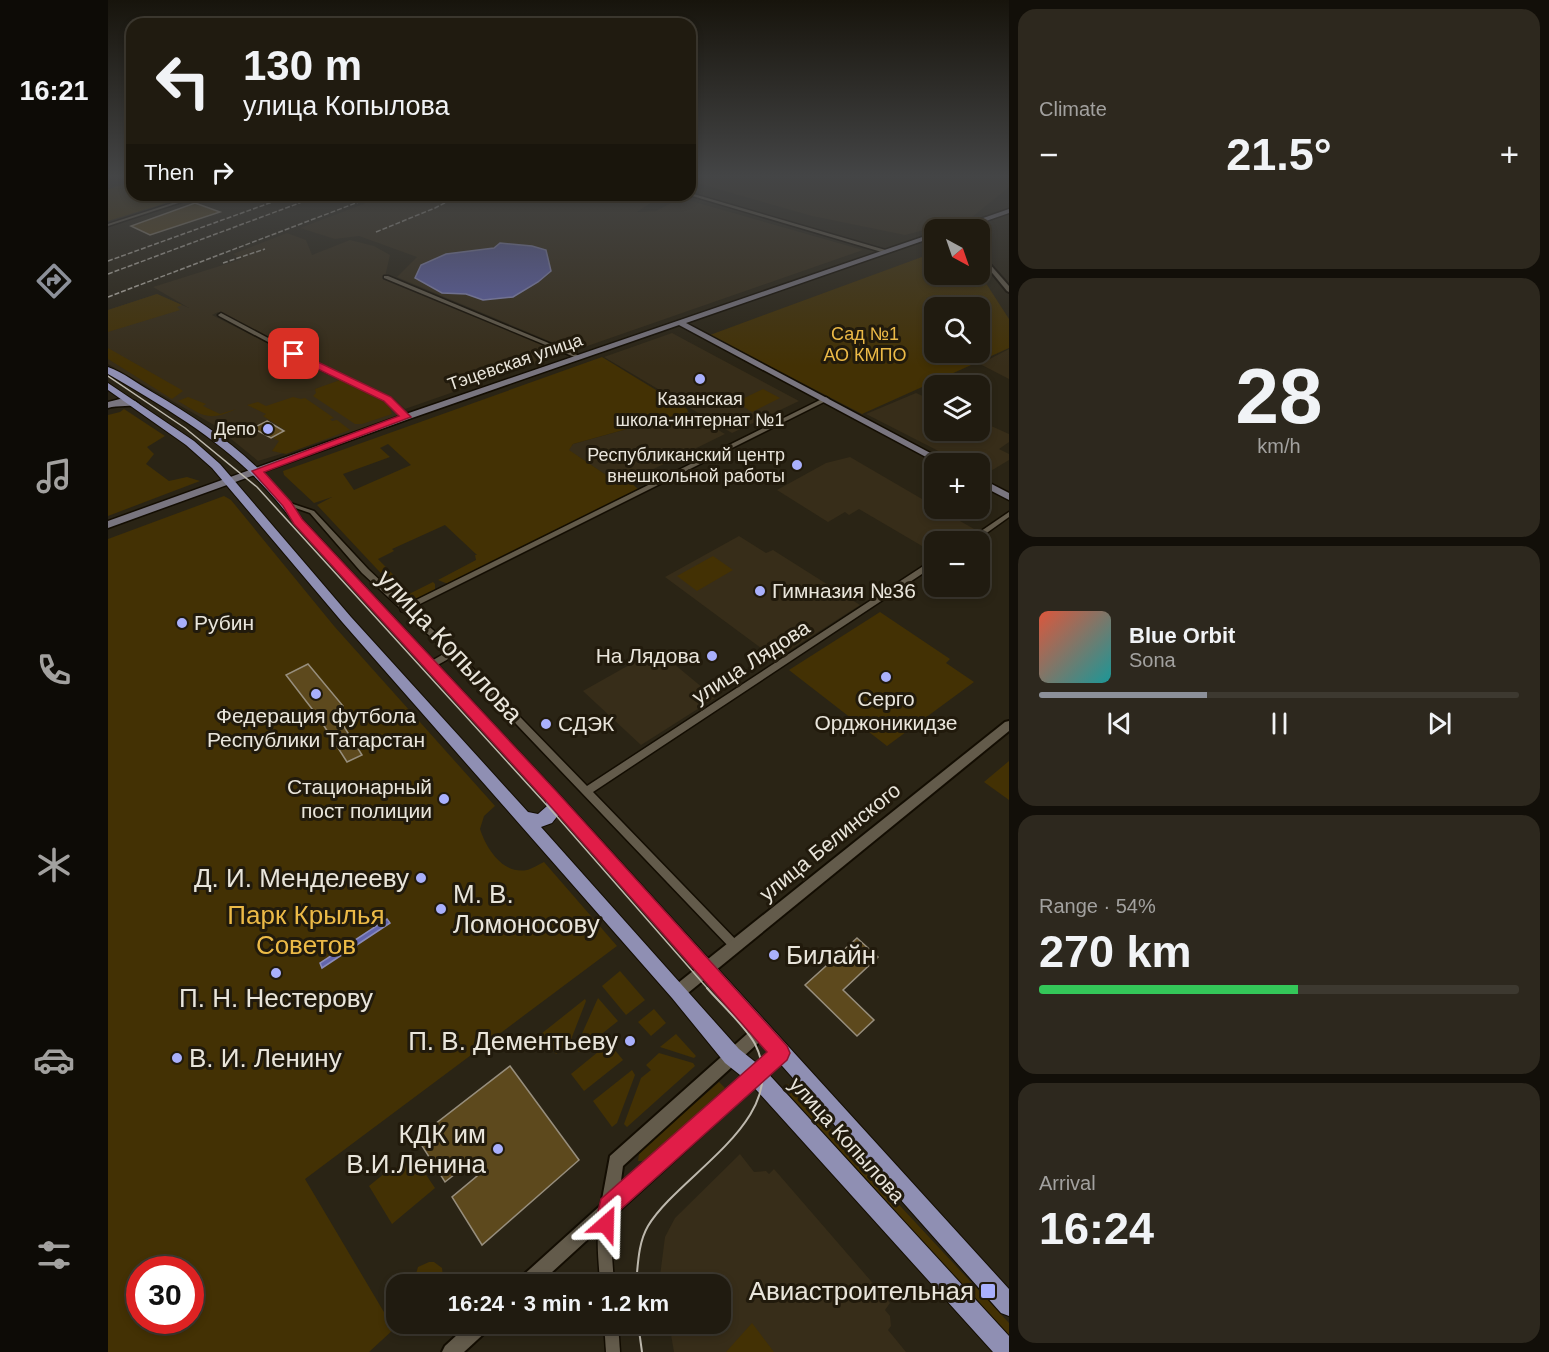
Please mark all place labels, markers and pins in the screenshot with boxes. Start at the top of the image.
pin [268,328,319,379]
marker: Казанская школа-интернат №1 [693,372,707,386]
place label: Казанская школа-интернат №1 [616,389,784,430]
place label: Депо [214,419,256,439]
marker: Депо [261,422,275,436]
place label: Республиканский центр внешкольной работы [587,445,785,486]
marker: Республиканский центр внешкольной работы [790,458,804,472]
place label: Гимназия №36 [772,579,916,602]
marker: Гимназия №36 [753,584,767,598]
place label: Рубин [194,611,254,634]
marker: Рубин [175,616,189,630]
place label: На Лядова [596,644,700,667]
marker: На Лядова [705,649,719,663]
marker: Серго Орджоникидзе [879,670,893,684]
marker: Федерация футбола Республики Татарстан [309,687,323,701]
place label: Серго Орджоникидзе [814,687,958,734]
place label: Федерация футбола Республики Татарстан [207,704,425,751]
place label: СДЭК [558,712,615,735]
marker: СДЭК [539,717,553,731]
place label: Стационарный пост полиции [287,775,432,822]
marker: Стационарный пост полиции [437,792,451,806]
place label: Д. И. Менделееву [194,863,409,893]
marker: Д. И. Менделееву [414,871,428,885]
place label: М. В. Ломоносову [453,879,600,939]
marker: М. В. Ломоносову [434,902,448,916]
place label: Билайн [786,940,876,970]
marker: Билайн [767,948,781,962]
marker: П. Н. Нестерову [269,966,283,980]
place label: П. Н. Нестерову [179,983,373,1013]
place label: П. В. Дементьеву [408,1026,618,1056]
marker: П. В. Дементьеву [623,1034,637,1048]
place label: В. И. Ленину [189,1043,342,1073]
marker: В. И. Ленину [170,1051,184,1065]
place label: КДК им В.И.Ленина [346,1119,487,1179]
marker: КДК им В.И.Ленина [491,1142,505,1156]
place label: Авиастроительная [749,1276,974,1306]
marker: Авиастроительная [979,1282,997,1300]

